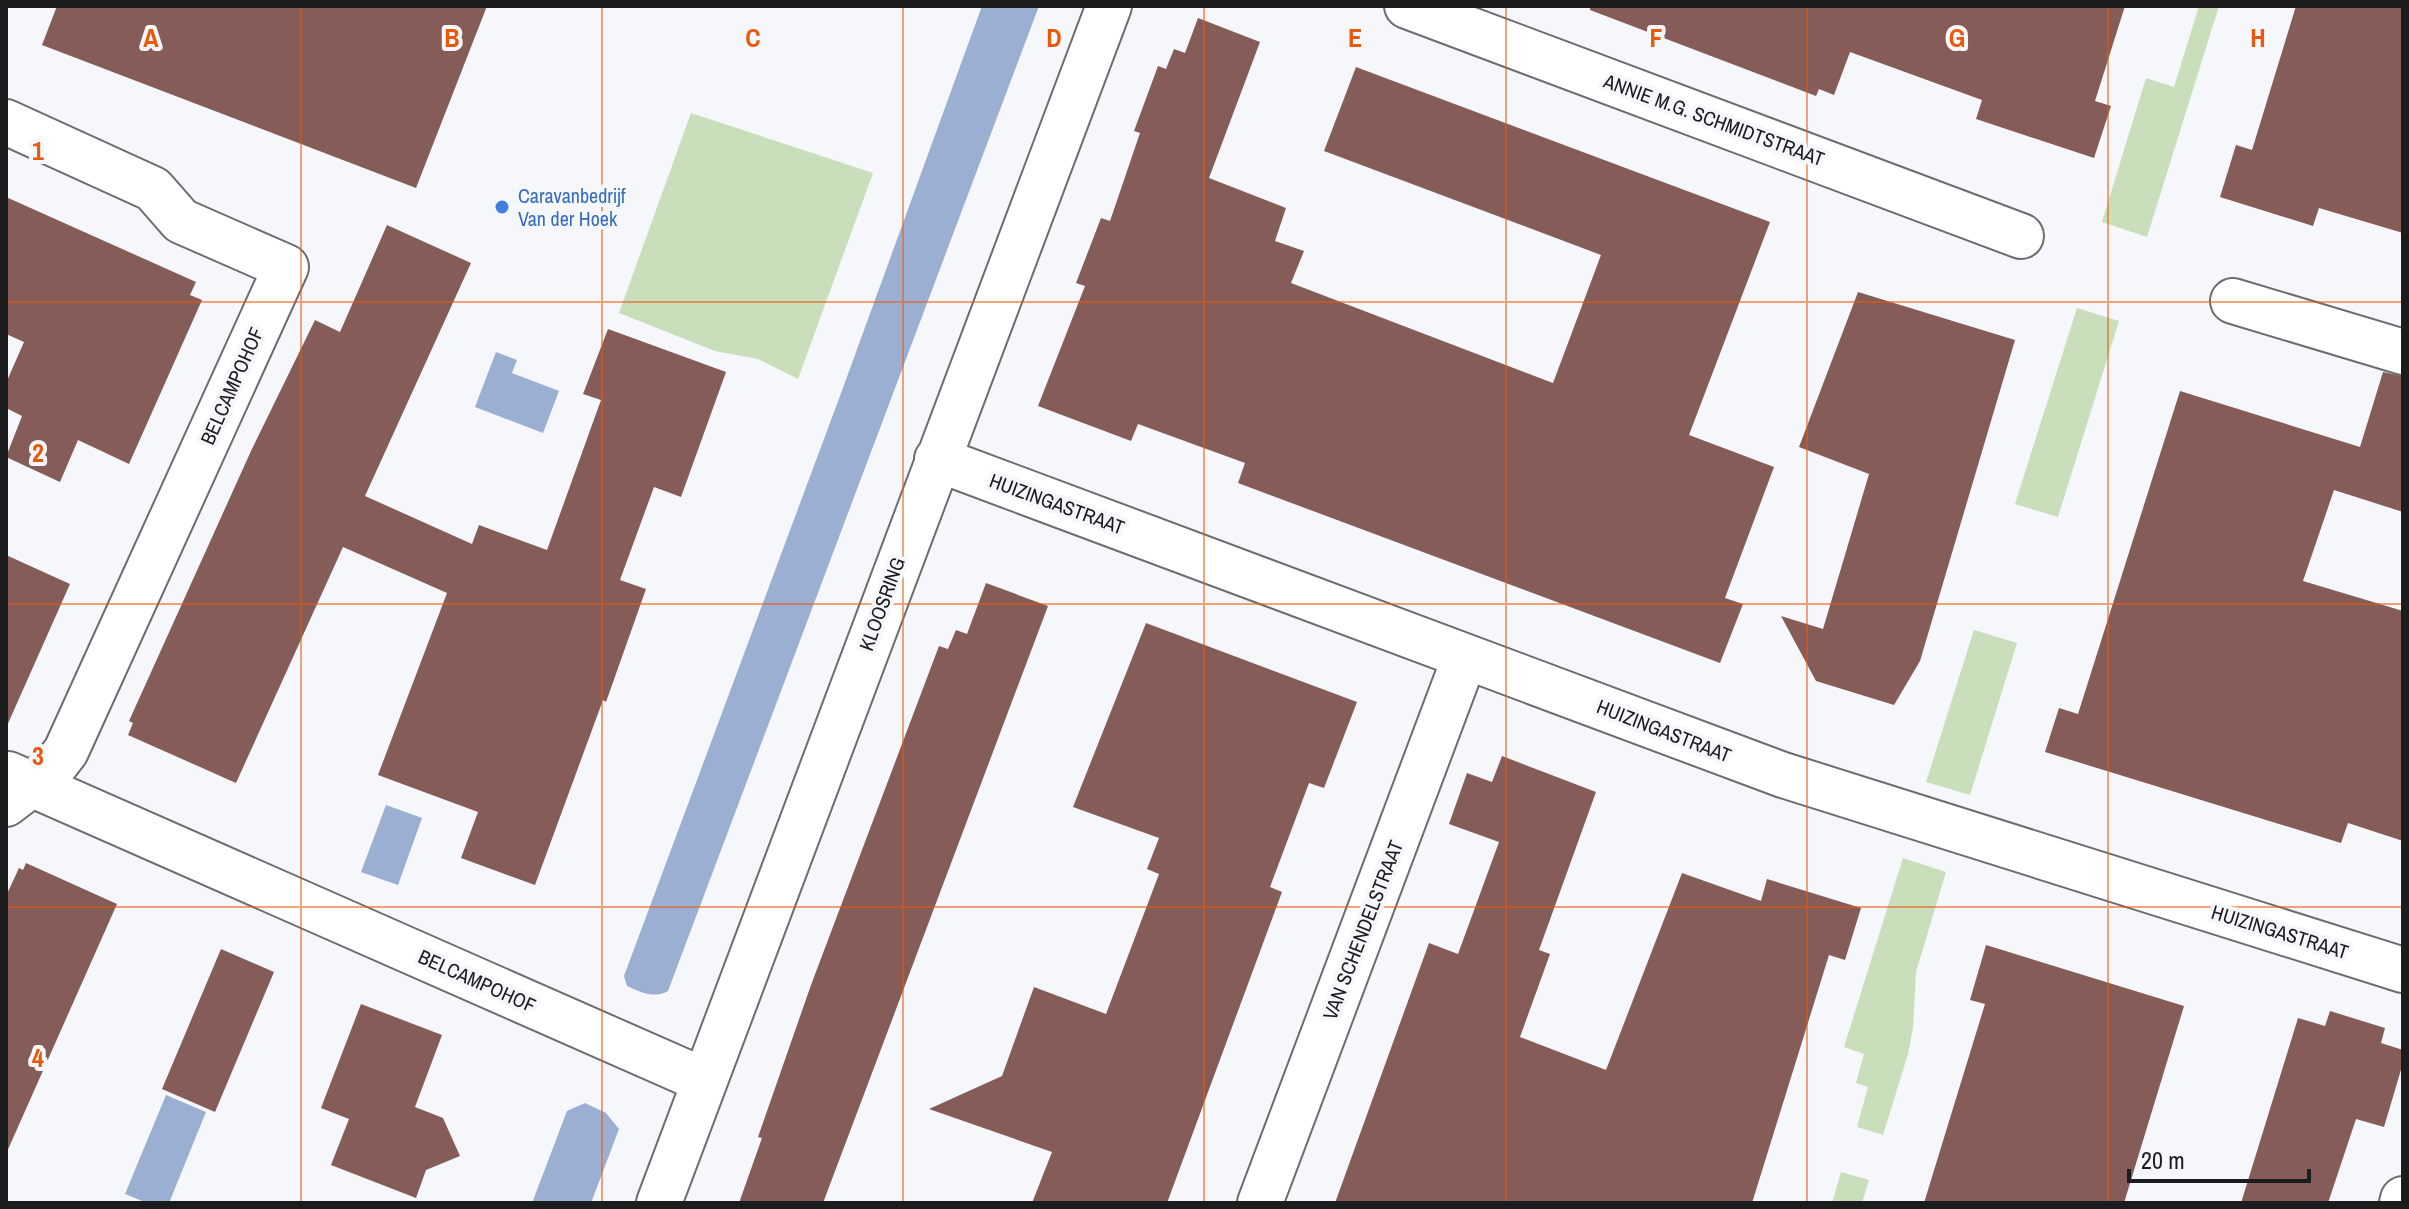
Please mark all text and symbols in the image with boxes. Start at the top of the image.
text: A [143,20,159,55]
text: B [444,20,460,55]
text: C [745,20,761,55]
text: D [1046,20,1062,55]
text: E [1348,20,1362,55]
text: F [1649,20,1663,55]
text: G [1949,20,1965,55]
text: H [2250,20,2266,55]
street label: ANNIE M.G. SCHMIDTSTRAAT [1599,67,1828,172]
text: 1 [32,133,44,168]
place label: Caravanbedrijf Van der Hoek [518,182,626,232]
marker: Caravanbedrijf Van der Hoek [493,198,511,216]
street label: BELCAMPOHOF [194,323,269,449]
text: 2 [32,435,44,470]
street label: HUIZINGASTRAAT [986,467,1128,540]
street label: KLOOSRING [852,553,911,654]
street label: HUIZINGASTRAAT [1593,693,1735,769]
text: 3 [32,738,44,773]
street label: VAN SCHENDELSTRAAT [1316,836,1409,1023]
street label: HUIZINGASTRAAT [2208,898,2352,965]
street label: BELCAMPOHOF [414,943,540,1018]
text: 4 [32,1040,44,1075]
scale bar [2129,1133,2309,1183]
text: 20 m [2141,1144,2185,1176]

